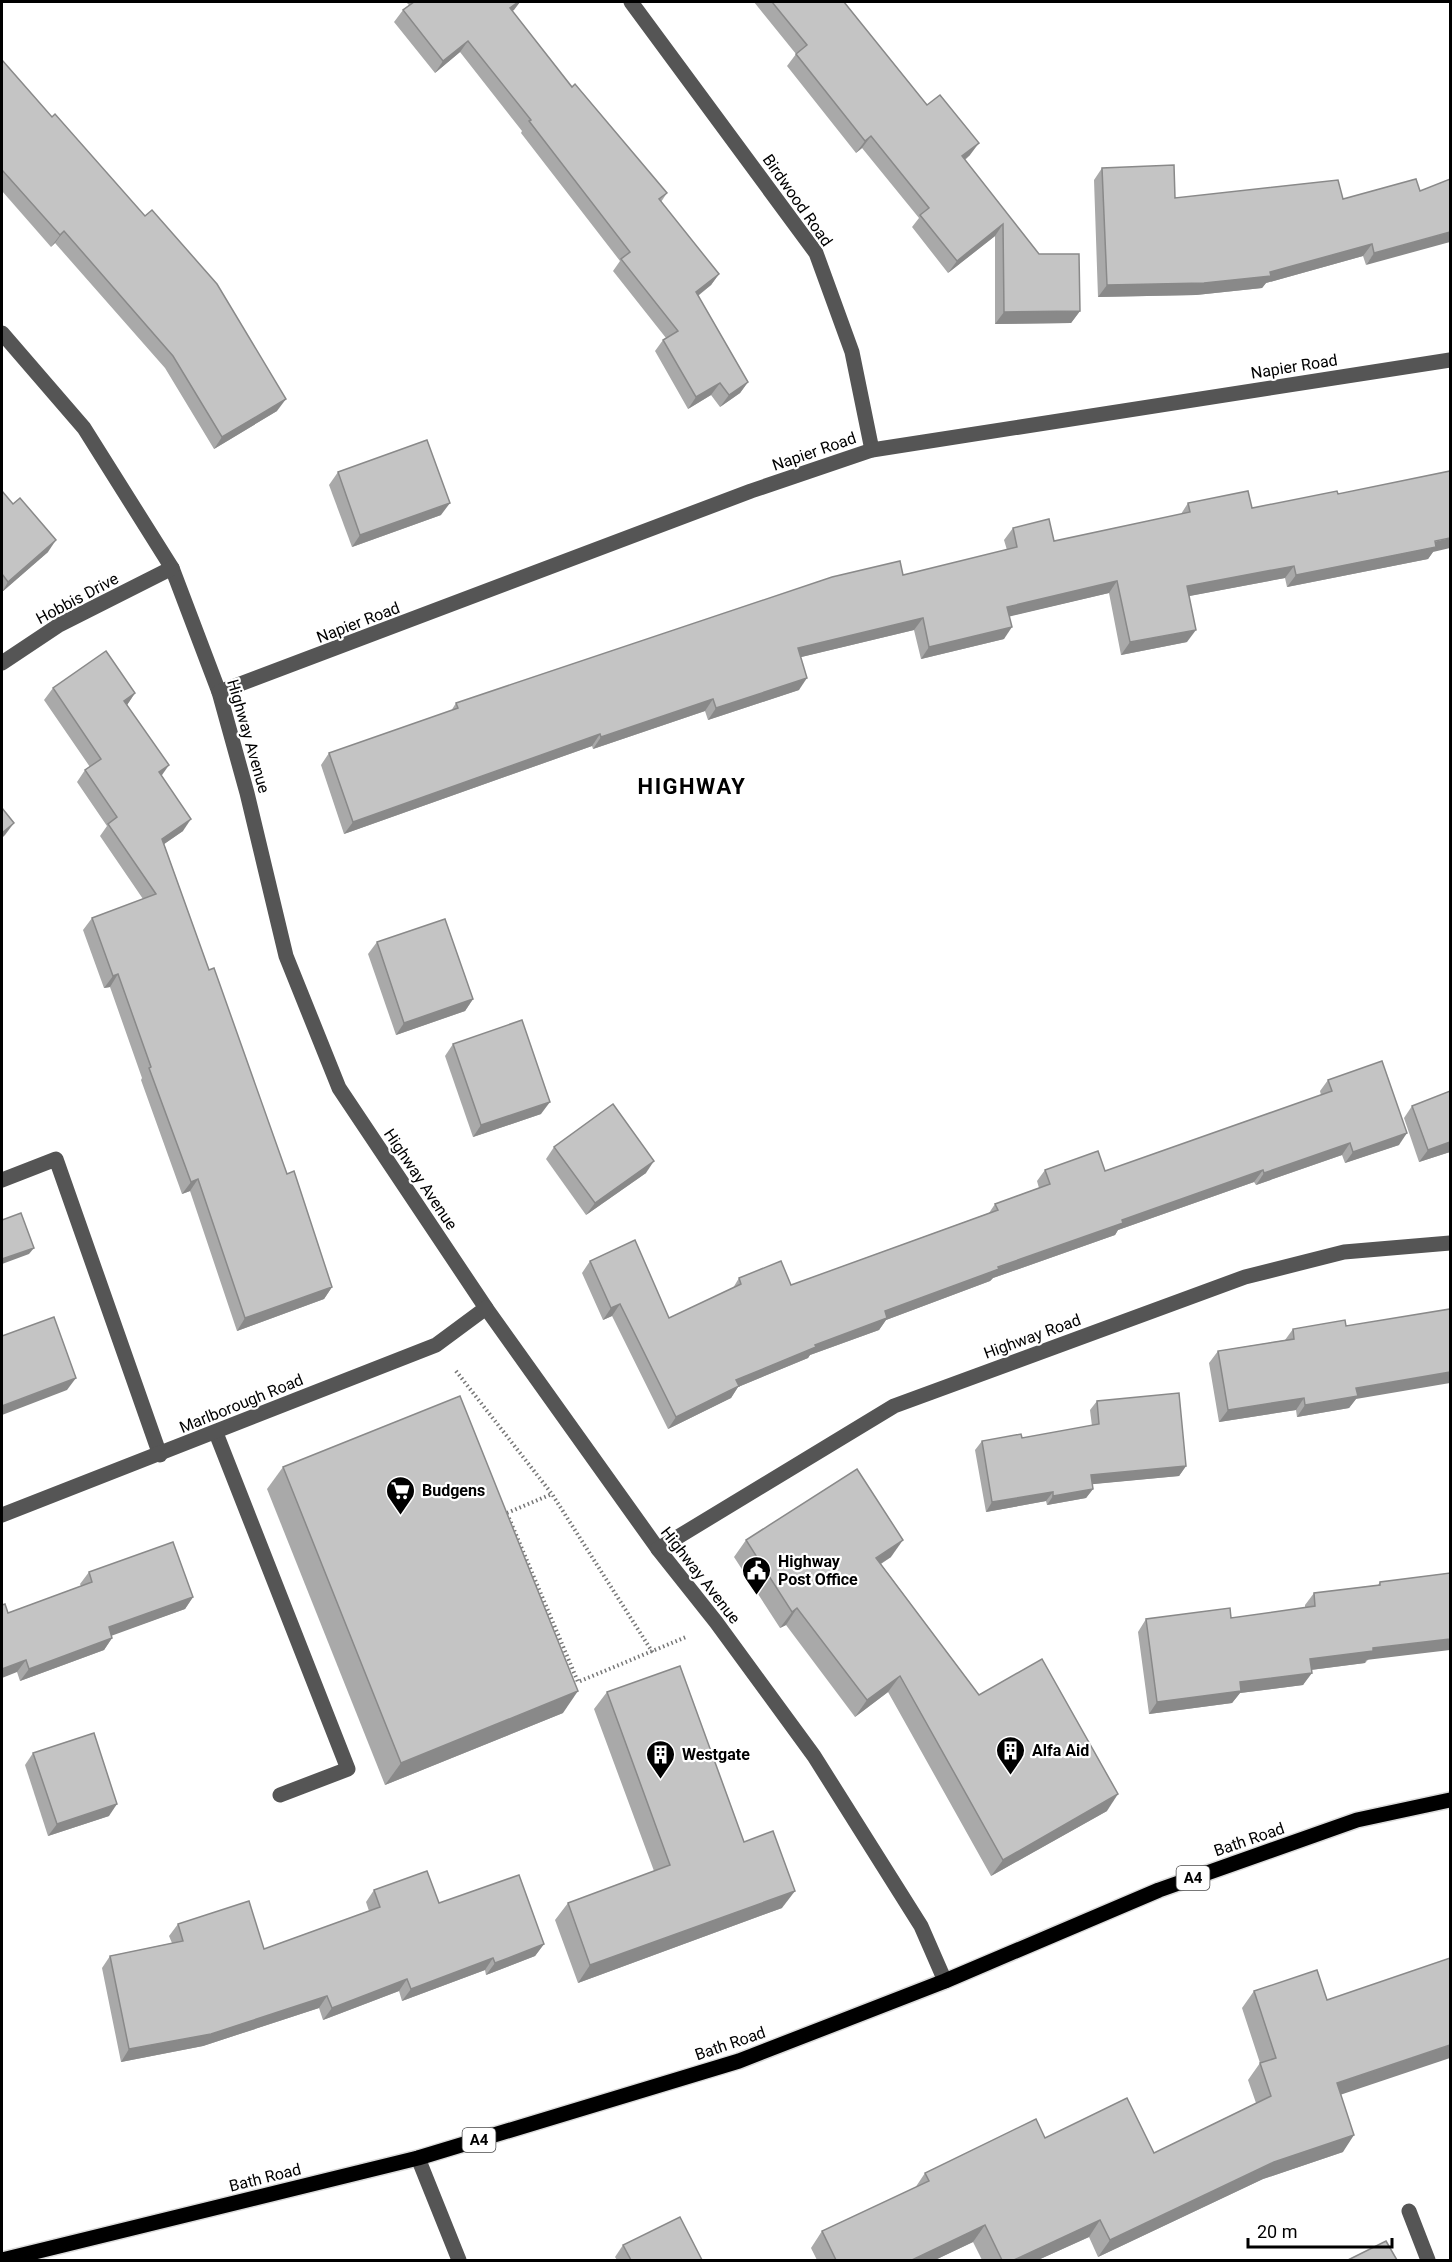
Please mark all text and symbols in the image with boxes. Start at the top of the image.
street label: Birdwood Road [759,151,836,250]
street label: Napier Road [1249,350,1339,383]
street label: Napier Road [770,428,859,475]
street label: Hobbis Drive [33,569,122,628]
street label: Napier Road [314,598,402,647]
street label: Highway Avenue [223,677,274,795]
district label: HIGHWAY [638,774,746,799]
street label: Highway Avenue [380,1125,461,1233]
street label: Highway Road [981,1310,1083,1363]
street label: Marlborough Road [177,1370,306,1437]
supermarket icon: Budgens [385,1474,417,1516]
place label: Budgens [422,1481,485,1500]
street label: Highway Avenue [657,1523,744,1627]
place label: Highway Post Office [778,1552,858,1589]
public building icon: Highway Post Office [741,1554,773,1596]
building icon: Alfa Aid [995,1734,1027,1776]
building icon: Westgate [645,1738,677,1780]
place label: Alfa Aid [1032,1741,1089,1760]
place label: Westgate [682,1745,750,1764]
street label: Bath Road [1211,1819,1287,1860]
road number: A4 [1176,1866,1210,1890]
street label: Bath Road [692,2023,768,2064]
road number: A4 [462,2128,496,2152]
street label: Bath Road [227,2159,303,2196]
scale bar [1248,2211,1392,2249]
text: 20 m [1257,2221,1297,2242]

